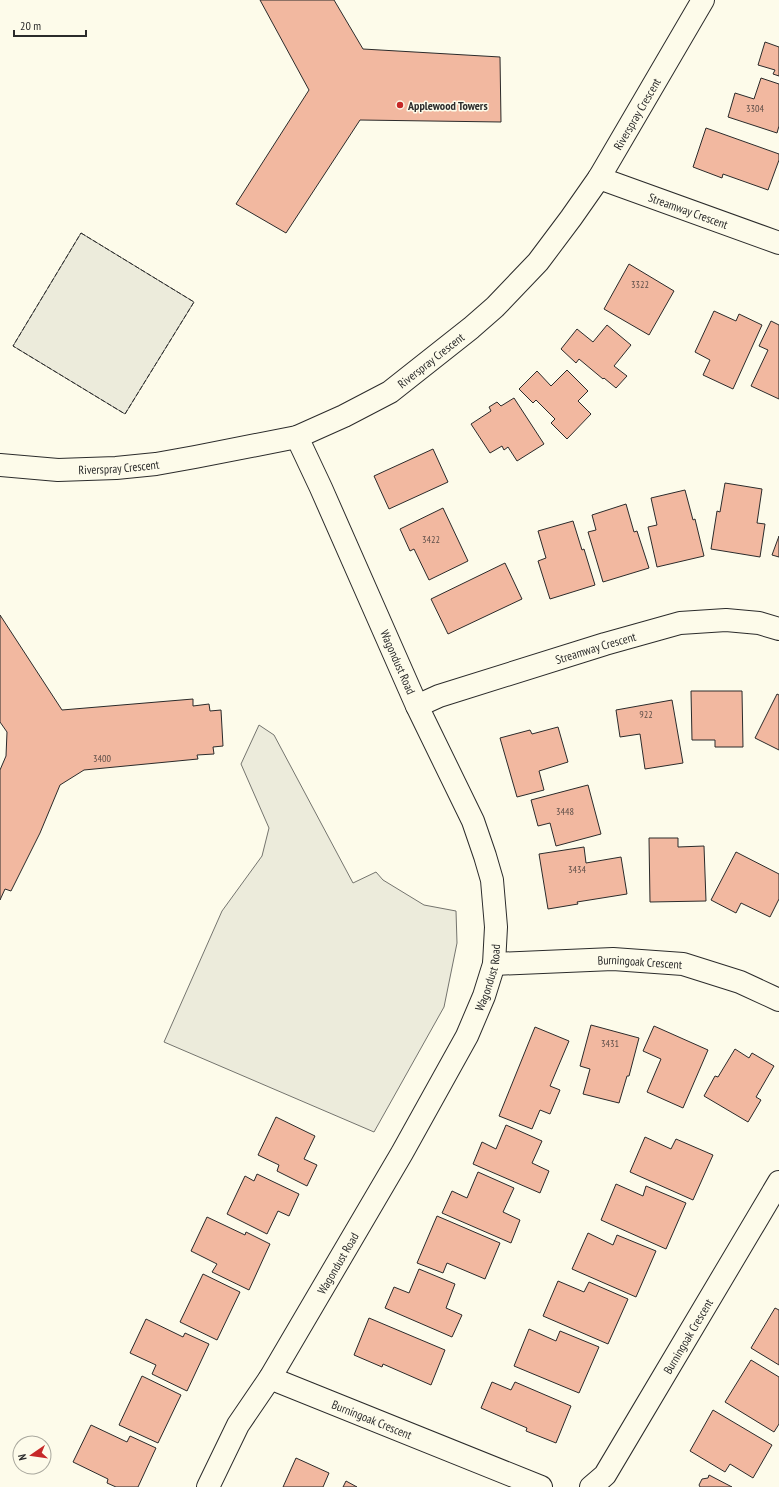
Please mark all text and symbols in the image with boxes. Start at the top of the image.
scale bar [14,12,86,38]
text: 20 m [20,18,41,33]
street label: Riverspray Crescent [610,75,664,152]
place label: Applewood Towers [407,98,488,113]
marker: Applewood Towers [395,100,405,110]
house number: 3304 [746,102,765,115]
street label: Streamway Crescent [647,189,731,232]
house number: 3322 [631,278,649,291]
street label: Riverspray Crescent [394,329,467,391]
street label: Riverspray Crescent [78,456,161,477]
house number: 3422 [422,533,440,546]
street label: Wagondust Road [377,627,419,697]
street label: Streamway Crescent [553,628,638,667]
house number: 922 [639,708,653,721]
house number: 3400 [93,752,112,765]
house number: 3448 [556,805,574,818]
house number: 3434 [568,863,587,876]
street label: Wagondust Road [471,944,503,1013]
street label: Burningoak Crescent [597,951,683,971]
house number: 3431 [601,1037,619,1050]
street label: Wagondust Road [314,1230,361,1297]
street label: Burningoak Crescent [659,1295,716,1376]
street label: Burningoak Crescent [330,1396,415,1442]
north arrow [12,1435,52,1475]
text: N [15,1453,30,1462]

